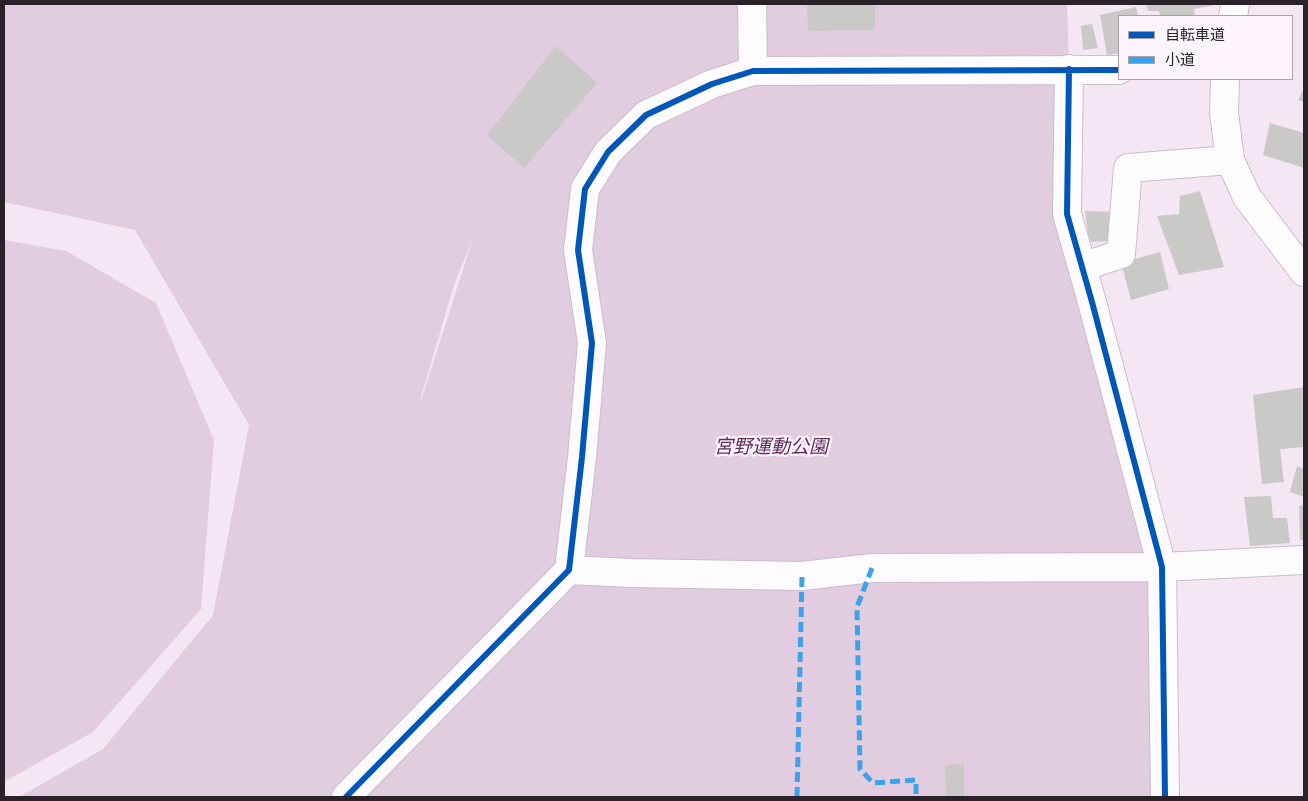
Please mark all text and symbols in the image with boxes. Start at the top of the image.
legend [1118,15,1293,80]
text: 自転車道 [1165,24,1225,47]
text: 小道 [1165,49,1195,72]
park label: 宮野運動公園 [714,438,828,460]

